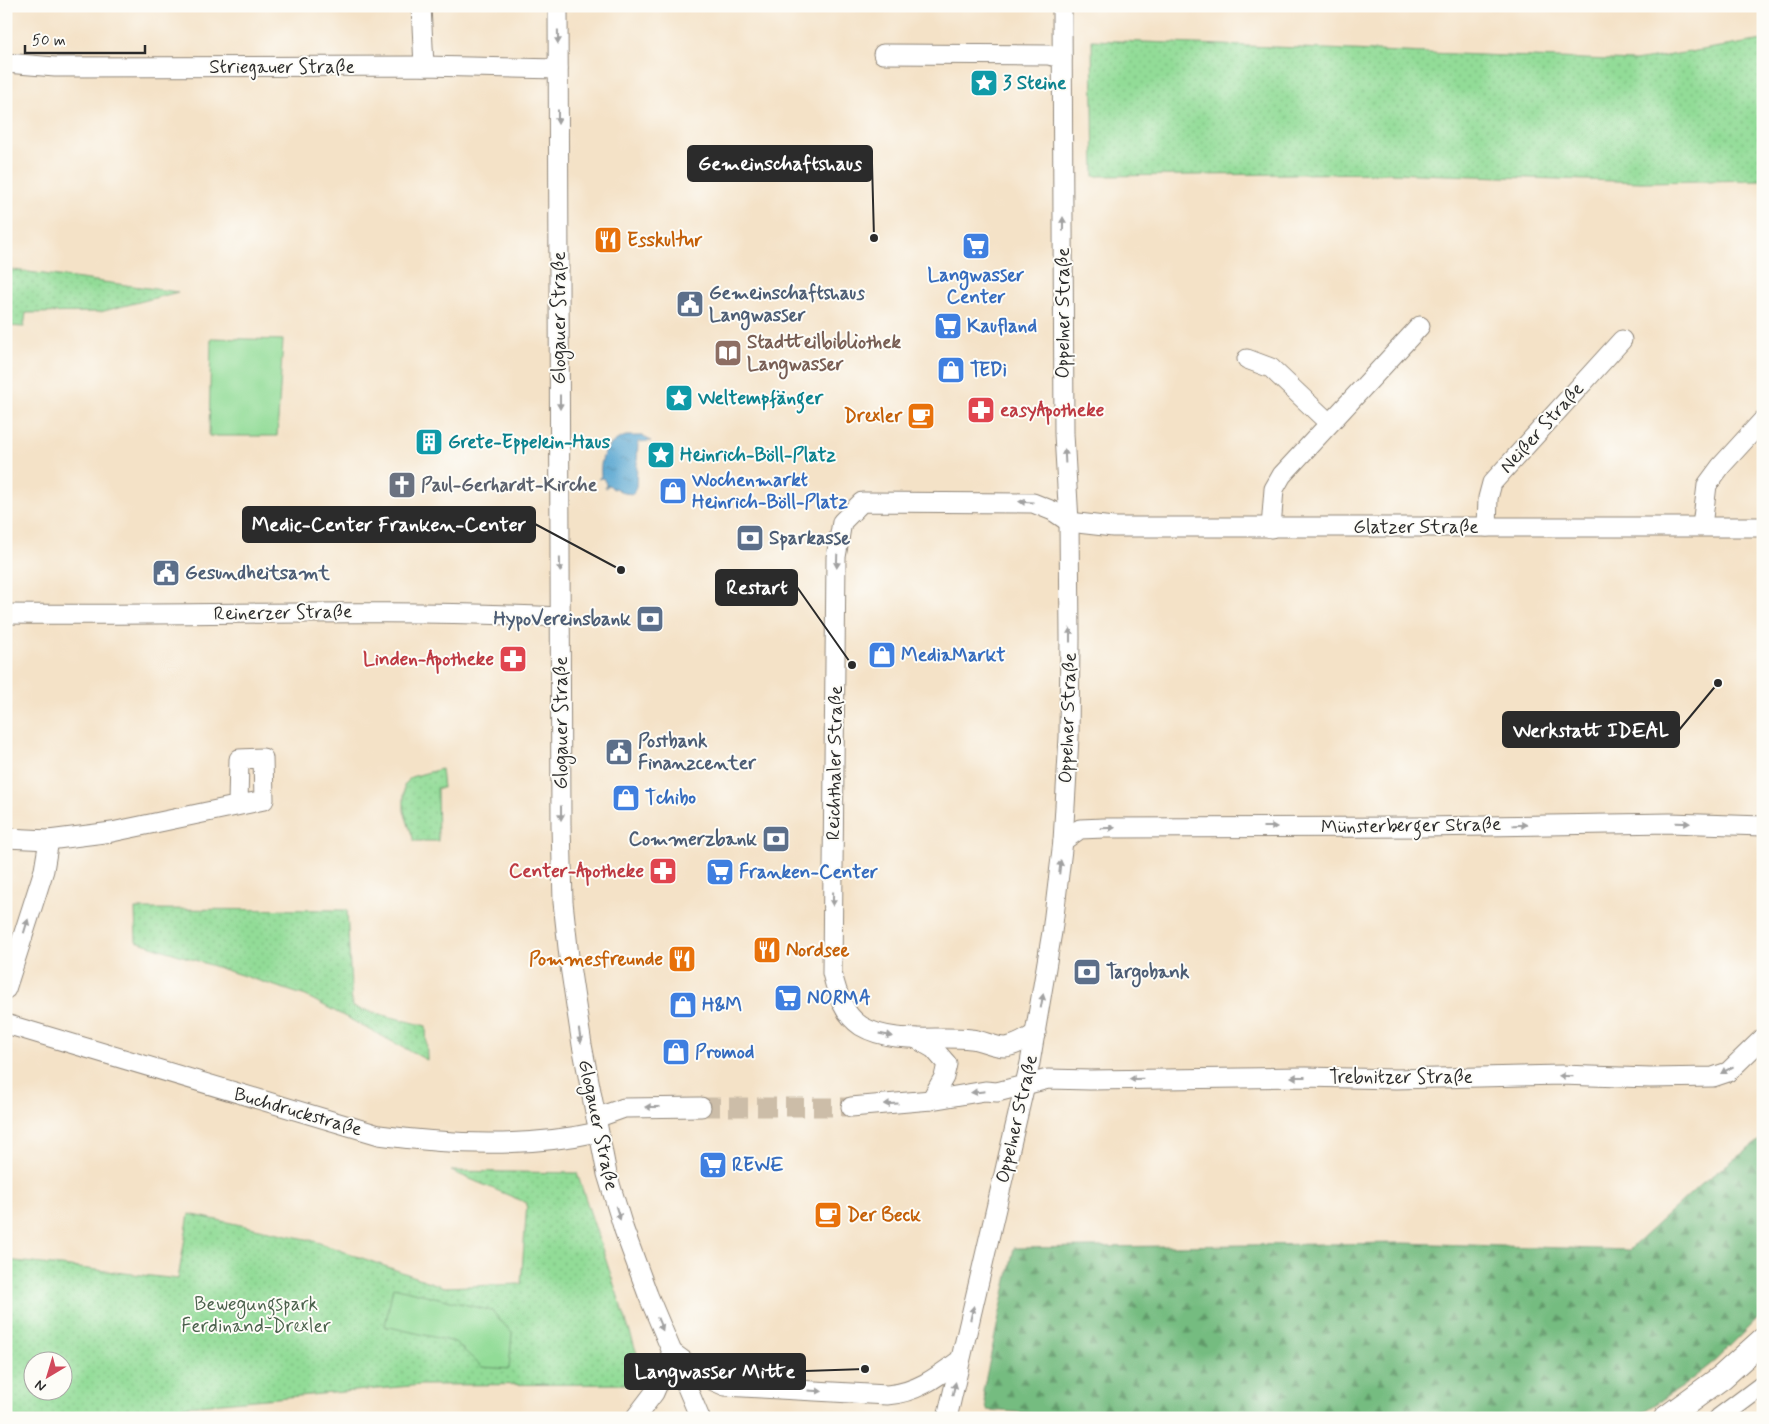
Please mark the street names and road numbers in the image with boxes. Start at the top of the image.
street label: Striegauer Straße [209,55,355,81]
street label: Oppelner Straße [1051,248,1076,378]
street label: Glogauer Straße [547,251,574,385]
street label: Neißer Straße [1494,377,1590,479]
street label: Glatzer Straße [1353,515,1479,540]
street label: Reinerzer Straße [214,599,352,627]
street label: Oppelner Straße [1053,652,1083,784]
street label: Glogauer Straße [549,656,576,790]
street label: Reichthaler Straße [821,685,849,841]
street label: Münsterberger Straße [1321,812,1501,843]
street label: Oppelner Straße [990,1052,1044,1186]
street label: Glogauer Straße [570,1057,624,1193]
street label: Trebnitzer Straße [1329,1065,1473,1090]
street label: Buchdruckstraße [231,1082,365,1142]

